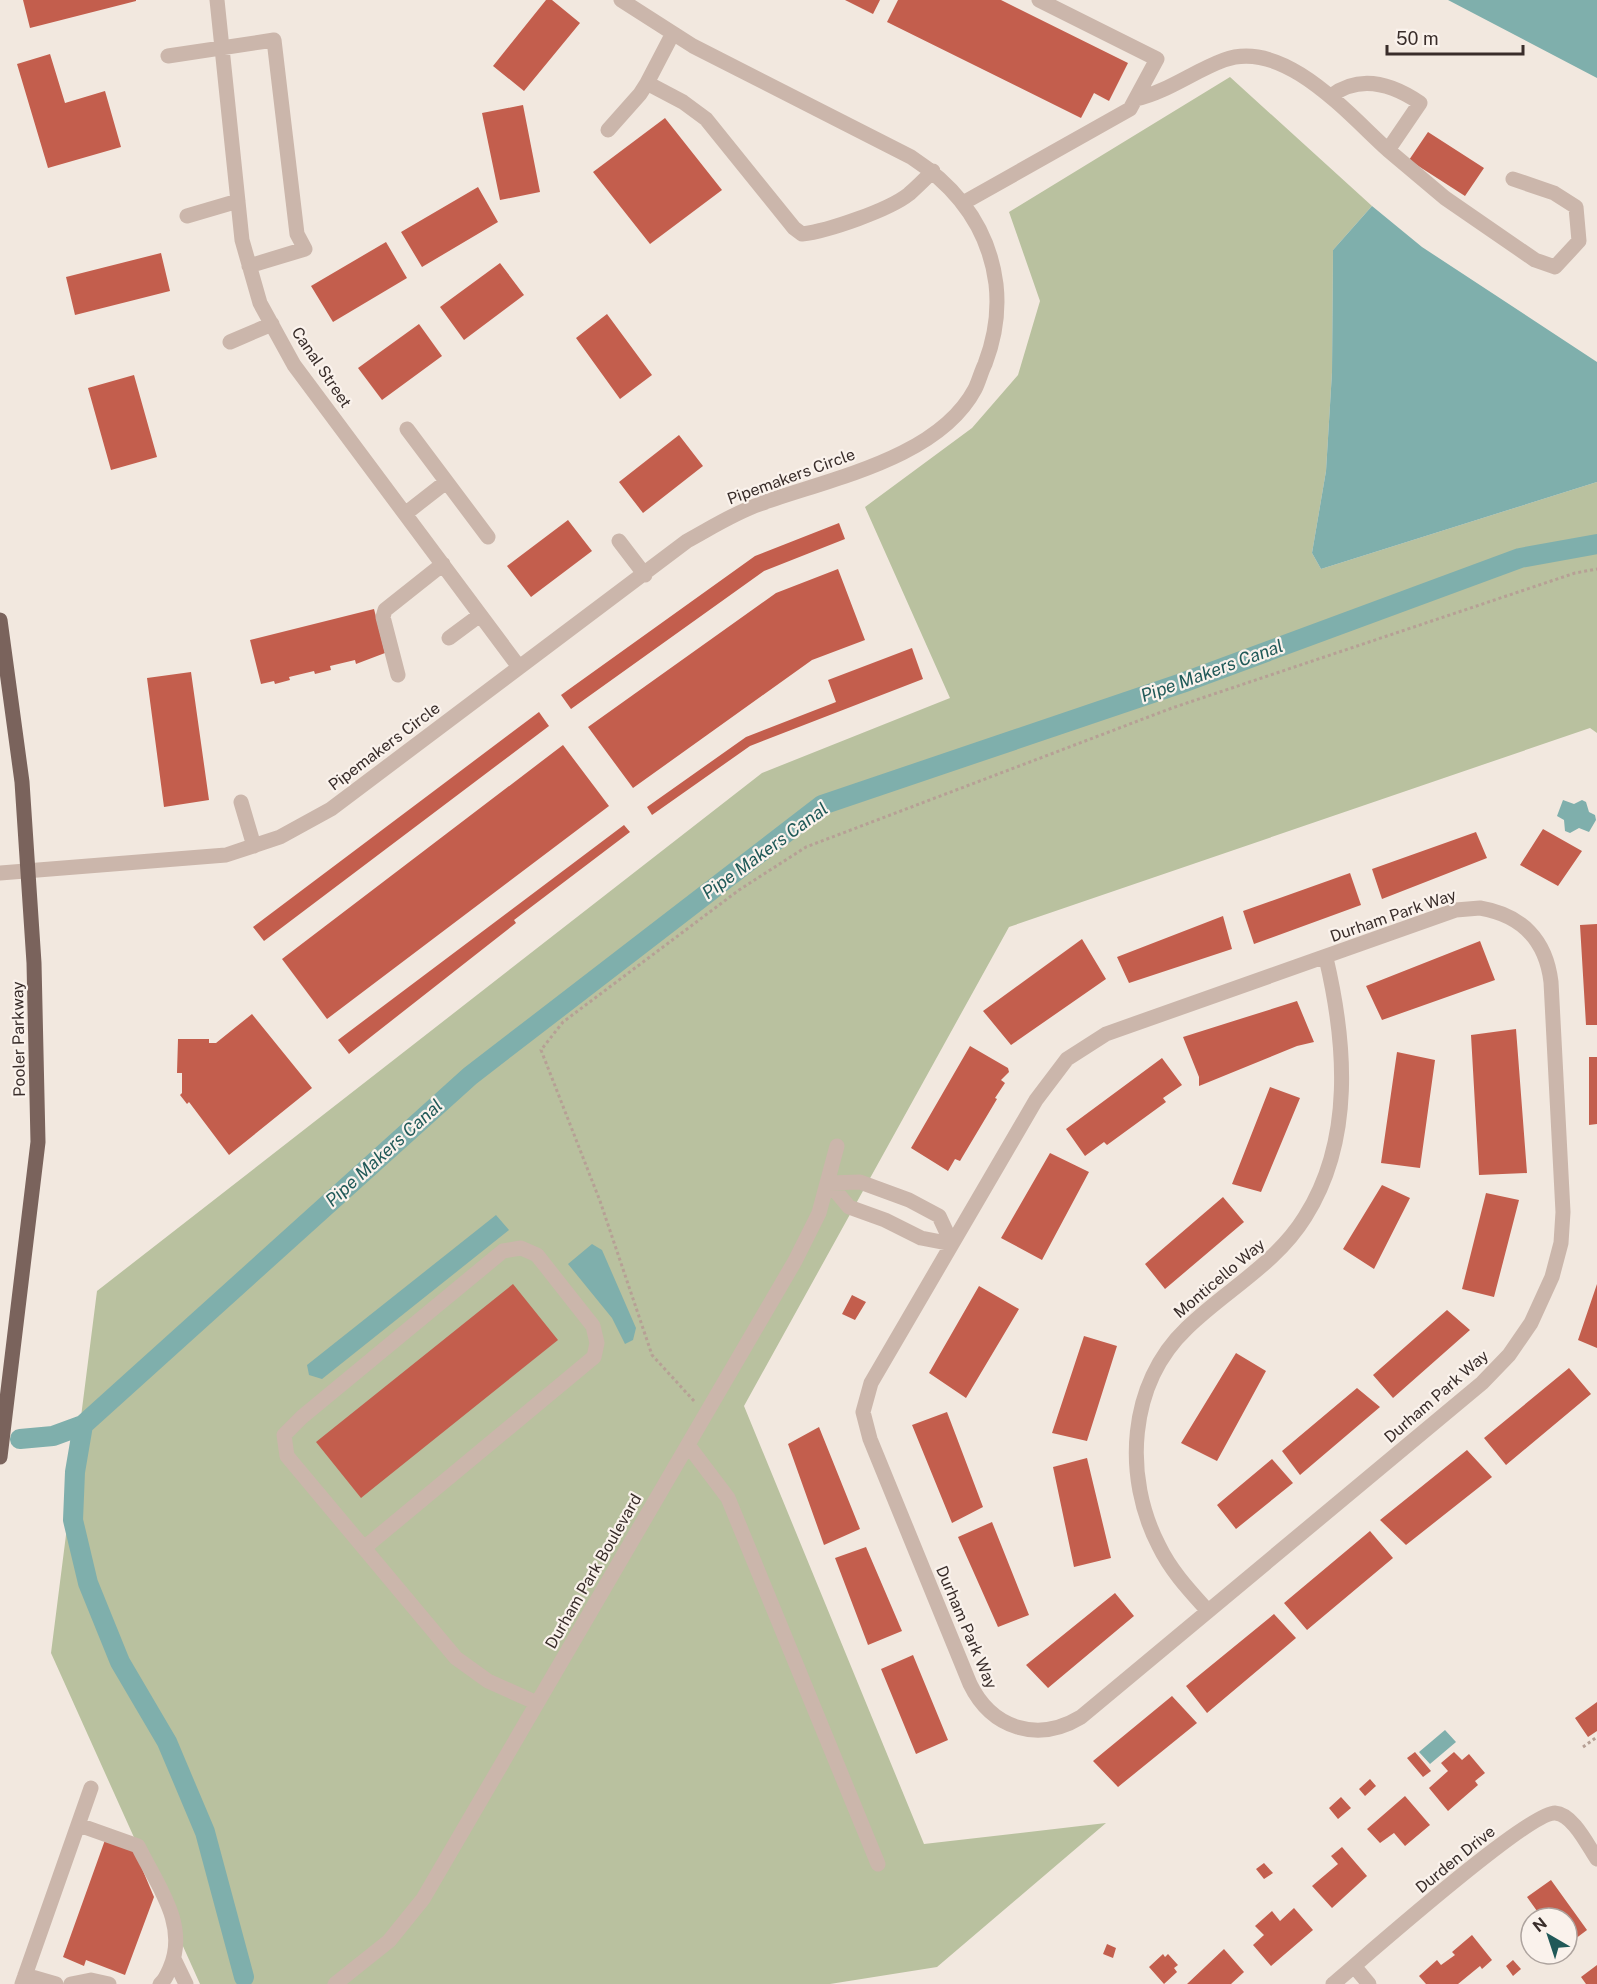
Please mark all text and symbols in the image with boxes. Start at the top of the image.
scale bar [1387,18,1524,56]
text: 50 m [1396,28,1439,49]
street label: Canal Street [288,323,356,411]
street label: Pipemakers Circle [725,445,858,508]
water label: Pipe Makers Canal [1138,635,1286,706]
street label: Pipemakers Circle [325,698,444,794]
water label: Pipe Makers Canal [698,798,832,903]
street label: Durham Park Way [1328,885,1459,946]
street label: Pooler Parkway [8,981,29,1097]
water label: Pipe Makers Canal [321,1095,446,1211]
street label: Monticello Way [1170,1234,1269,1322]
street label: Durham Park Way [1380,1346,1493,1447]
street label: Durham Park Boulevard [541,1491,646,1652]
street label: Durham Park Way [932,1563,1001,1692]
street label: Durden Drive [1412,1822,1499,1897]
north arrow [1519,1906,1579,1966]
text: N [1529,1913,1551,1936]

